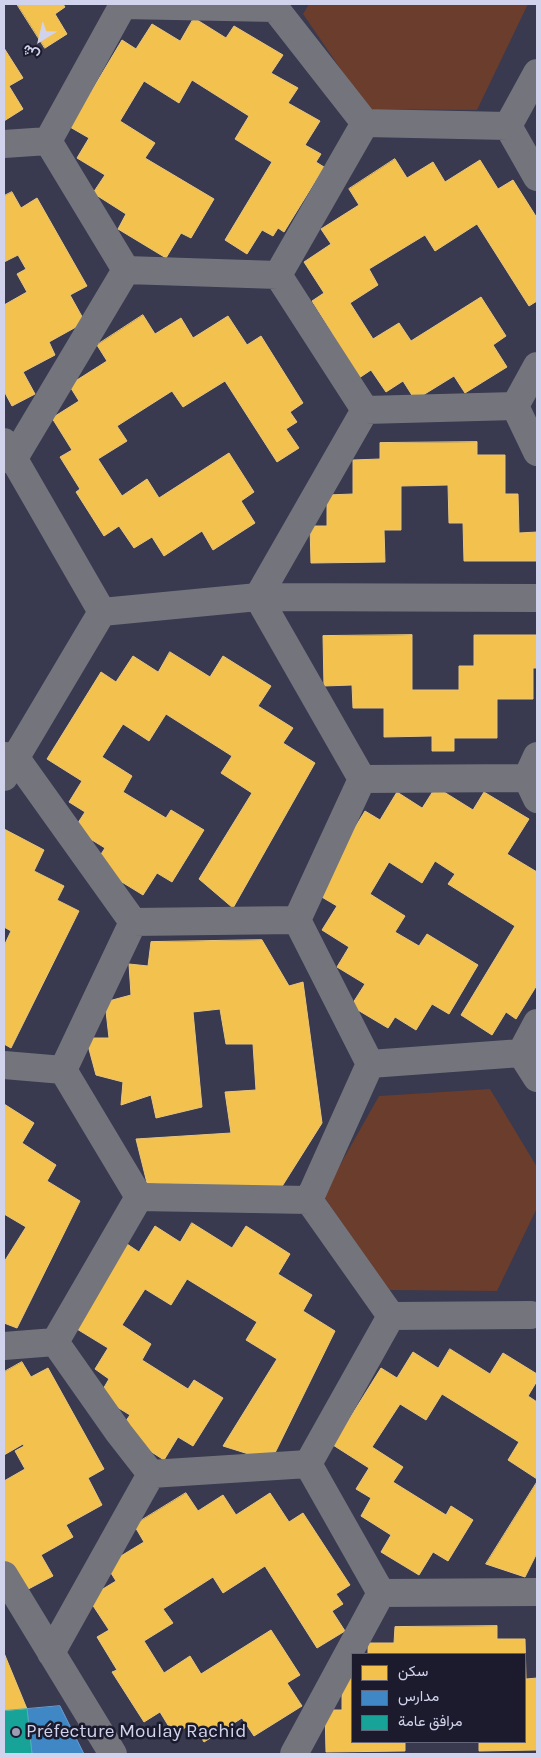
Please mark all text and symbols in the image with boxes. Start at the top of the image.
north arrow [15,15,65,65]
text: ش [19,41,43,64]
legend [351,1653,526,1743]
text: سكن [398,1662,428,1680]
text: مدارس [398,1687,439,1705]
text: مرافق عامة [398,1712,463,1730]
place label: Préfecture Moulay Rachid [26,1721,246,1743]
marker: Préfecture Moulay Rachid [10,1726,22,1738]

